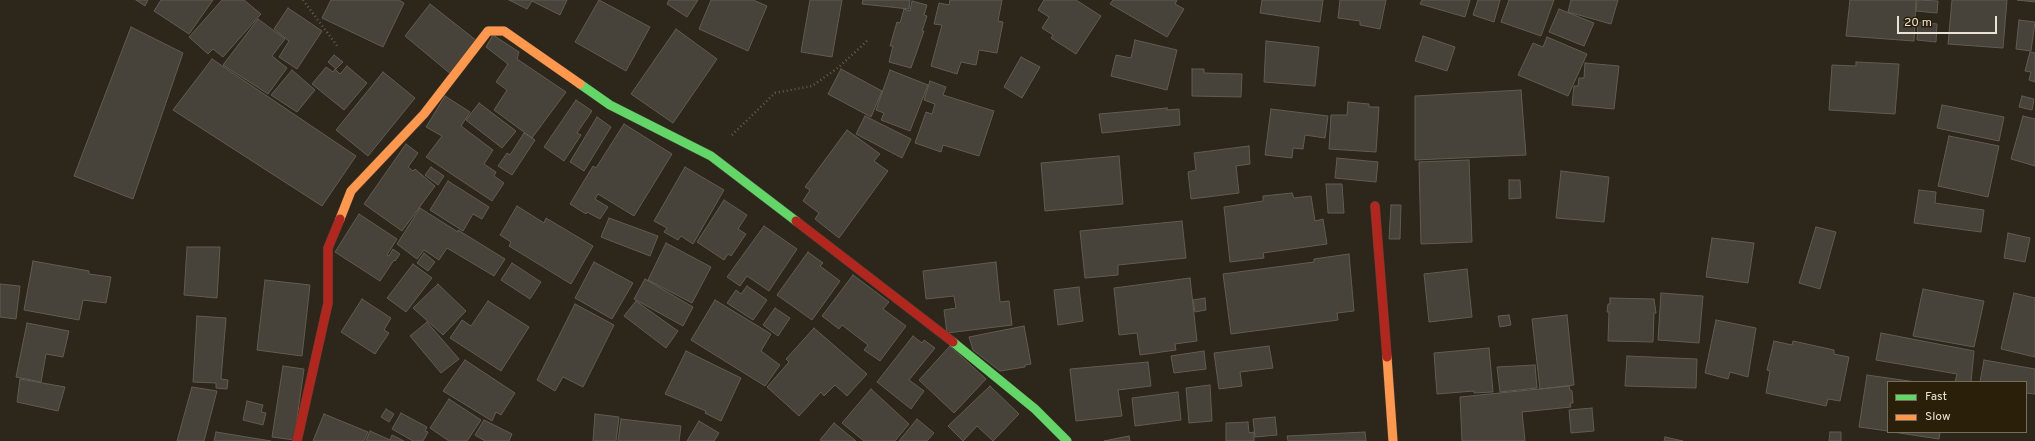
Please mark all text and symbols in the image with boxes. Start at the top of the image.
scale bar [1899,8,1999,34]
text: 20 m [1904,15,1932,31]
legend [1887,381,2027,433]
text: Fast [1925,389,1947,405]
text: Slow [1925,409,1951,425]

